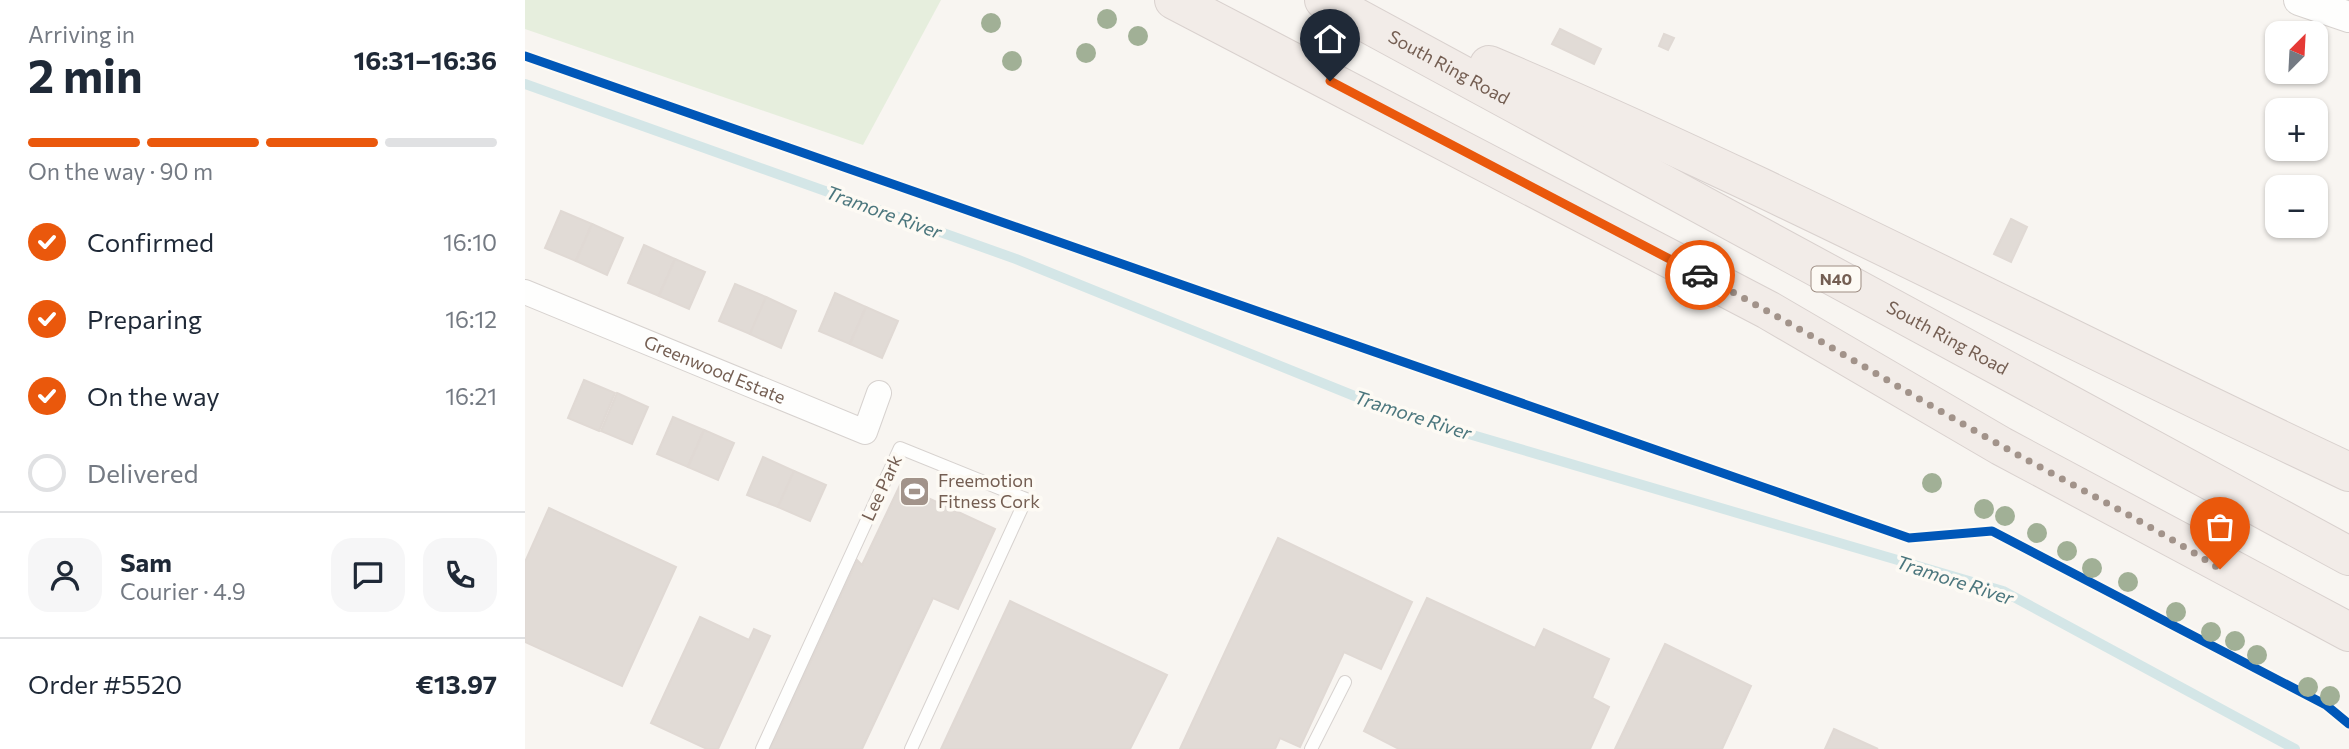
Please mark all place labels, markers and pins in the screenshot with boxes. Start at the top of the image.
pin [1300,9,1360,81]
place label: Freemotion Fitness Cork [938,469,1040,512]
sports icon: Freemotion Fitness Cork [898,474,932,508]
pin [2190,497,2250,569]

